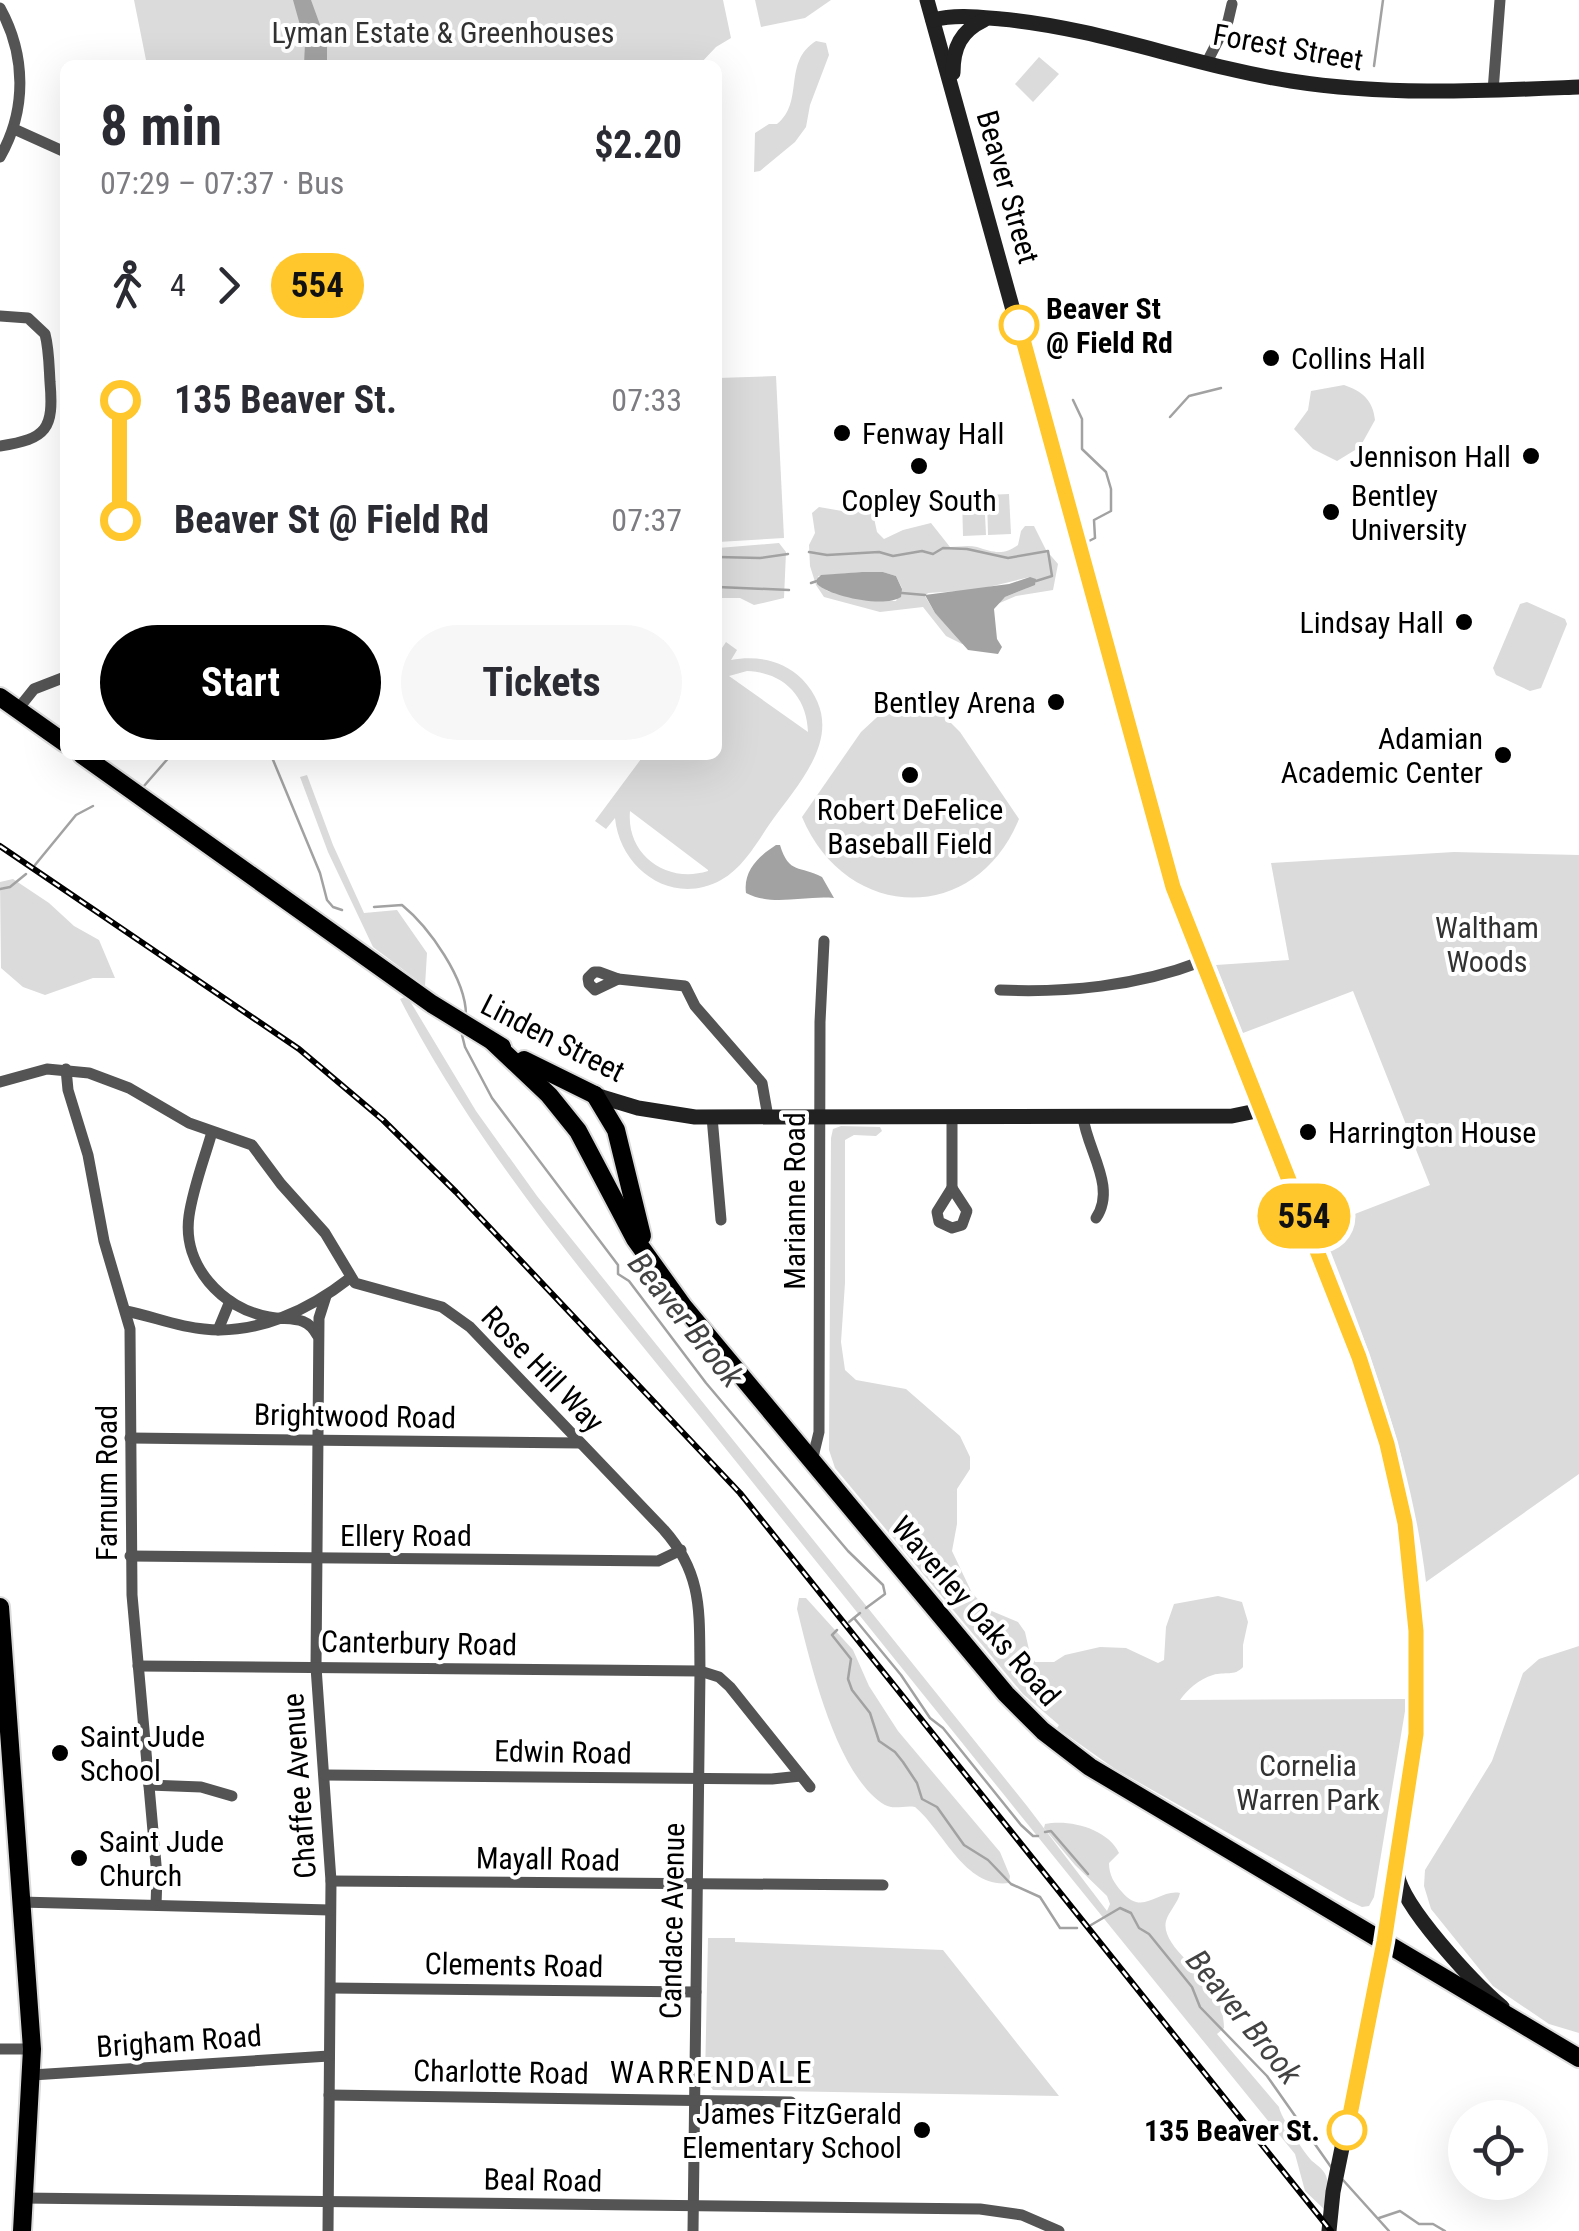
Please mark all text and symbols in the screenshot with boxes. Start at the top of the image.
park label: Lyman Estate & Greenhouses [272,15,614,50]
street label: Forest Street [1210,17,1366,77]
text: 8 min [100,94,222,158]
street label: Beaver Street [969,106,1047,268]
text: $2.20 [594,123,682,167]
text: 07:29 – 07:37 · Bus [100,164,344,202]
icon: walk [100,258,155,313]
icon: forward [201,258,256,313]
text: 554 [291,265,344,306]
text: 4 [170,266,186,304]
place label: Beaver St @ Field Rd [1046,291,1173,360]
marker: Beaver St @ Field Rd [1000,306,1038,344]
place label: Collins Hall [1291,341,1426,376]
marker: Collins Hall [1260,347,1282,369]
text: 135 Beaver St. [174,378,397,422]
text: 07:33 [611,381,682,419]
place label: Fenway Hall [862,416,1005,451]
marker: Fenway Hall [831,422,853,444]
place label: Jennison Hall [1350,439,1511,474]
marker: Jennison Hall [1520,445,1542,467]
marker: Copley South [908,455,930,477]
place label: Bentley University [1351,478,1467,547]
place label: Copley South [841,483,997,518]
text: Beaver St @ Field Rd [174,498,489,542]
text: 07:37 [611,501,682,539]
marker: Bentley University [1320,501,1342,523]
place label: Lindsay Hall [1299,605,1444,640]
marker: Lindsay Hall [1453,611,1475,633]
button: Start [100,625,381,740]
button: Tickets [401,625,682,740]
place label: Bentley Arena [873,685,1036,720]
marker: Bentley Arena [1045,691,1067,713]
place label: Adamian Academic Center [1281,721,1483,790]
marker: Adamian Academic Center [1492,744,1514,766]
marker: Robert DeFelice Baseball Field [899,764,921,786]
place label: Robert DeFelice Baseball Field [817,792,1003,861]
park label: Waltham Woods [1435,910,1539,979]
street label: Linden Street [475,987,631,1089]
street label: Marianne Road [777,1112,812,1290]
place label: Harrington House [1328,1115,1536,1150]
marker: Harrington House [1297,1121,1319,1143]
line badge: 554 [1246,1184,1362,1248]
text: 554 [1277,1196,1331,1237]
water label: Beaver Brook [620,1245,752,1396]
street label: Rose Hill Way [475,1299,611,1439]
street label: Brightwood Road [254,1397,456,1435]
street label: Farnum Road [89,1405,124,1561]
street label: Waverley Oaks Road [884,1509,1068,1713]
street label: Ellery Road [340,1518,472,1553]
street label: Canterbury Road [321,1624,517,1662]
street label: Chaffee Avenue [275,1692,323,1880]
place label: Saint Jude School [80,1719,205,1788]
street label: Edwin Road [494,1733,632,1771]
marker: Saint Jude School [49,1742,71,1764]
park label: Cornelia Warren Park [1236,1748,1380,1817]
street label: Candace Avenue [653,1823,691,2019]
place label: Saint Jude Church [99,1824,224,1893]
street label: Mayall Road [476,1840,620,1878]
marker: Saint Jude Church [68,1847,90,1869]
water label: Beaver Brook [1178,1942,1310,2093]
street label: Clements Road [424,1946,604,1984]
street label: Brigham Road [95,2018,263,2064]
street label: Charlotte Road [413,2053,589,2091]
district label: WARRENDALE [610,2053,814,2091]
place label: James FitzGerald Elementary School [682,2096,902,2165]
map controls [1448,2100,1548,2200]
button: locate [1448,2100,1548,2200]
marker: 135 Beaver St. [1328,2111,1366,2149]
place label: 135 Beaver St. [1144,2113,1320,2148]
marker: James FitzGerald Elementary School [911,2119,933,2141]
street label: Beal Road [483,2161,603,2199]

